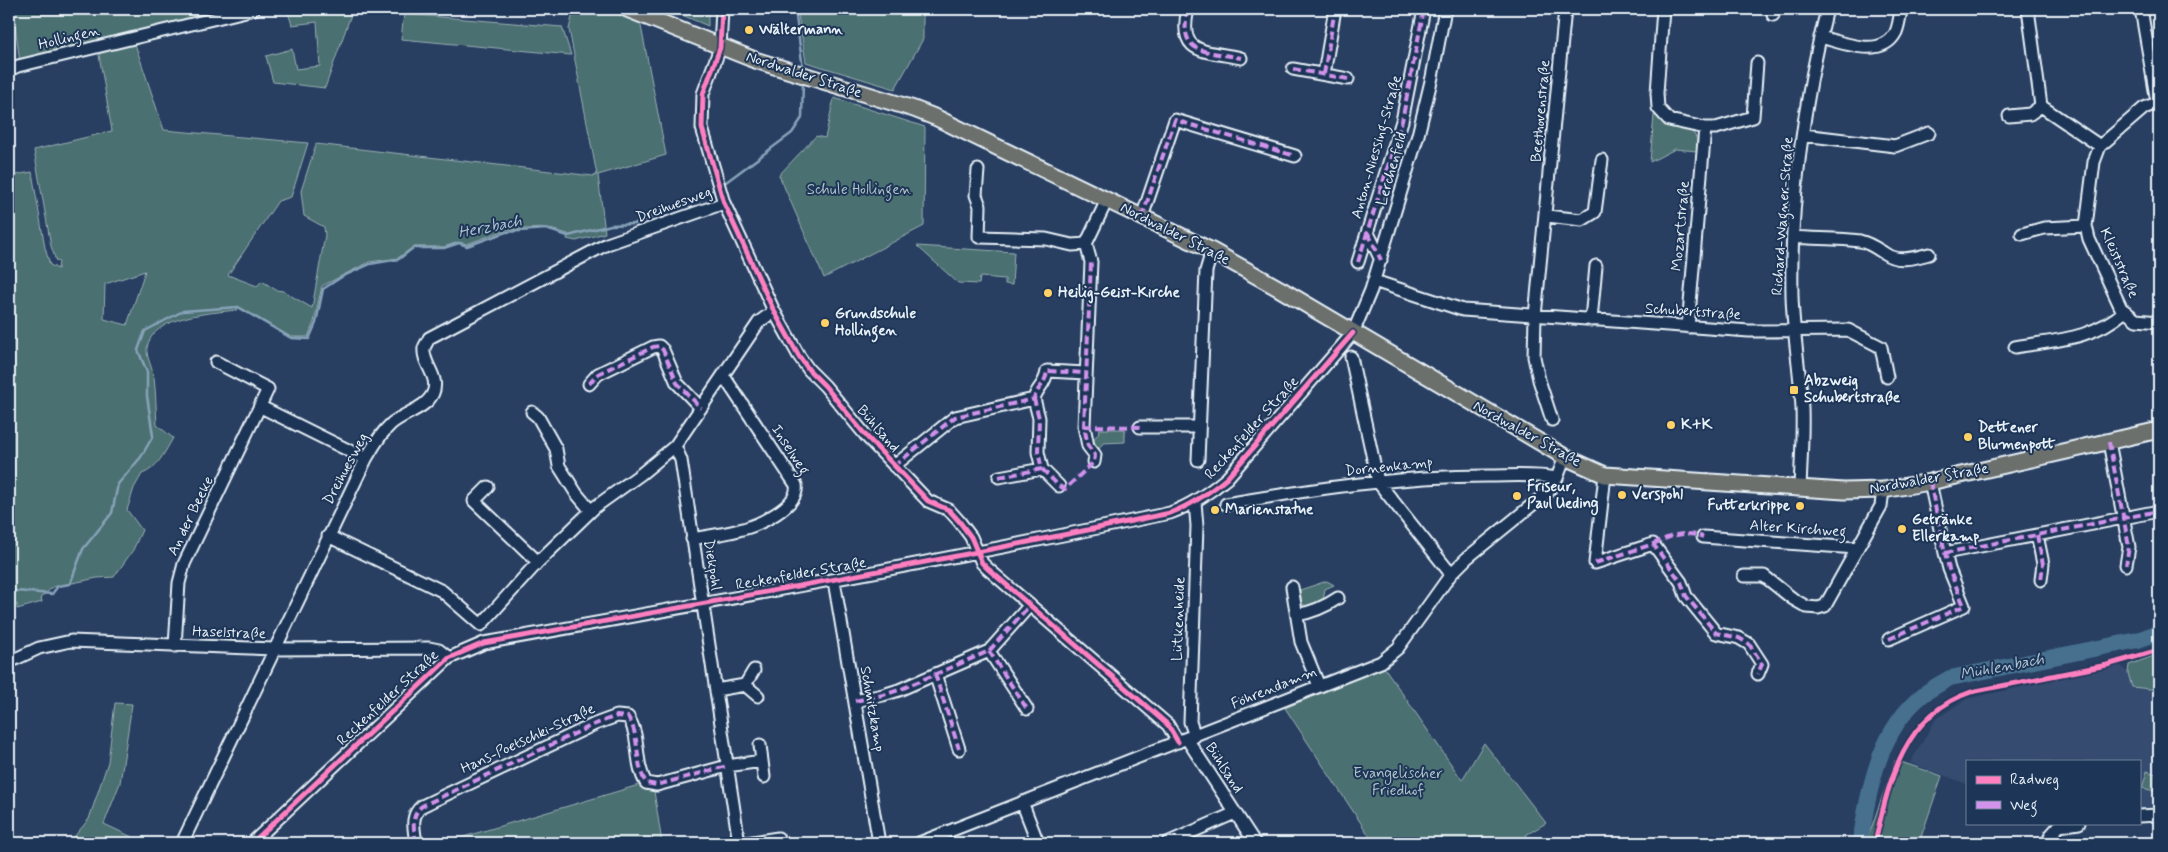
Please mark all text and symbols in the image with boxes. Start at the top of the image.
place label: Wältermann [758,20,843,40]
street label: Hollingen [36,21,102,56]
marker: Wältermann [743,24,755,36]
street label: Nordwalder Straße [744,47,864,103]
street label: Beethovenstraße [1527,59,1555,163]
street label: Anton-Niessing-Straße [1347,73,1408,221]
street label: Lerchenfeld [1372,130,1412,208]
street label: Richard-Wagner-Straße [1767,136,1800,296]
park label: Schule Hollingen [807,180,912,201]
street label: Mozartstraße [1667,180,1695,272]
street label: Dreihuesweg [634,182,714,228]
street label: Nordwalder Straße [1117,198,1233,270]
water label: Herzbach [457,211,524,243]
street label: Kleiststraße [2095,225,2143,301]
place label: Heilig-Geist-Kirche [1058,283,1180,304]
marker: Heilig-Geist-Kirche [1042,287,1054,299]
street label: Schubertstraße [1644,299,1742,325]
place label: Grundschule Hollingen [835,304,916,343]
marker: Grundschule Hollingen [819,317,831,329]
place label: Abzweig Schubertstraße [1804,371,1901,408]
street label: Reckenfelder Straße [1200,372,1304,484]
marker: Abzweig Schubertstraße [1788,384,1800,396]
street label: Nordwalder Straße [1469,396,1585,472]
street label: Bühlsand [852,401,904,457]
place label: K+K [1681,415,1713,435]
place label: Dettener Blumenpott [1978,418,2056,455]
marker: K+K [1665,419,1677,431]
street label: Inselweg [765,421,814,480]
street label: Dreihuesweg [319,429,373,509]
marker: Dettener Blumenpott [1962,431,1974,443]
street label: Dornenkamp [1344,452,1434,482]
street label: Nordwalder Straße [1868,459,1990,499]
street label: An der Beeke [163,473,219,559]
place label: Friseur, Paul Ueding [1527,477,1599,516]
place label: Verspohl [1632,485,1683,505]
marker: Verspohl [1616,489,1628,501]
marker: Friseur, Paul Ueding [1511,490,1523,502]
place label: Futterkrippe [1708,496,1790,516]
place label: Marienstatue [1225,500,1314,520]
marker: Futterkrippe [1794,500,1806,512]
marker: Marienstatue [1209,504,1221,516]
place label: Getränke Ellerkamp [1912,510,1979,547]
street label: Alter Kirchweg [1749,516,1847,543]
marker: Getränke Ellerkamp [1896,523,1908,535]
street label: Diekpohl [698,538,726,592]
street label: Reckenfelder Straße [734,553,868,595]
street label: Lütkenheide [1168,576,1190,662]
street label: Haselstraße [192,622,266,644]
street label: Reckenfelder Straße [333,646,443,750]
water label: Mühlenbach [1958,649,2046,685]
street label: Föhrendamm [1228,662,1320,714]
street label: Schmitzkamp [855,665,889,754]
street label: Hans-Poetschki-Straße [457,699,599,779]
street label: Bühlsand [1200,739,1248,797]
legend [1966,760,2140,824]
park label: Evangelischer Friedhof [1353,764,1443,801]
text: Radweg [2010,770,2059,790]
text: Weg [2010,796,2037,817]

